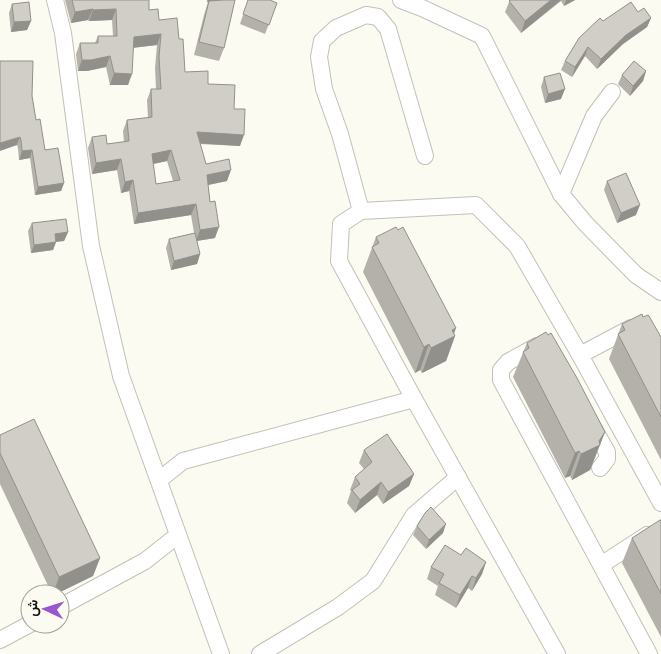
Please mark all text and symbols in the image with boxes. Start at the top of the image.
north arrow [20,584,70,634]
text: ش [22,599,43,617]

